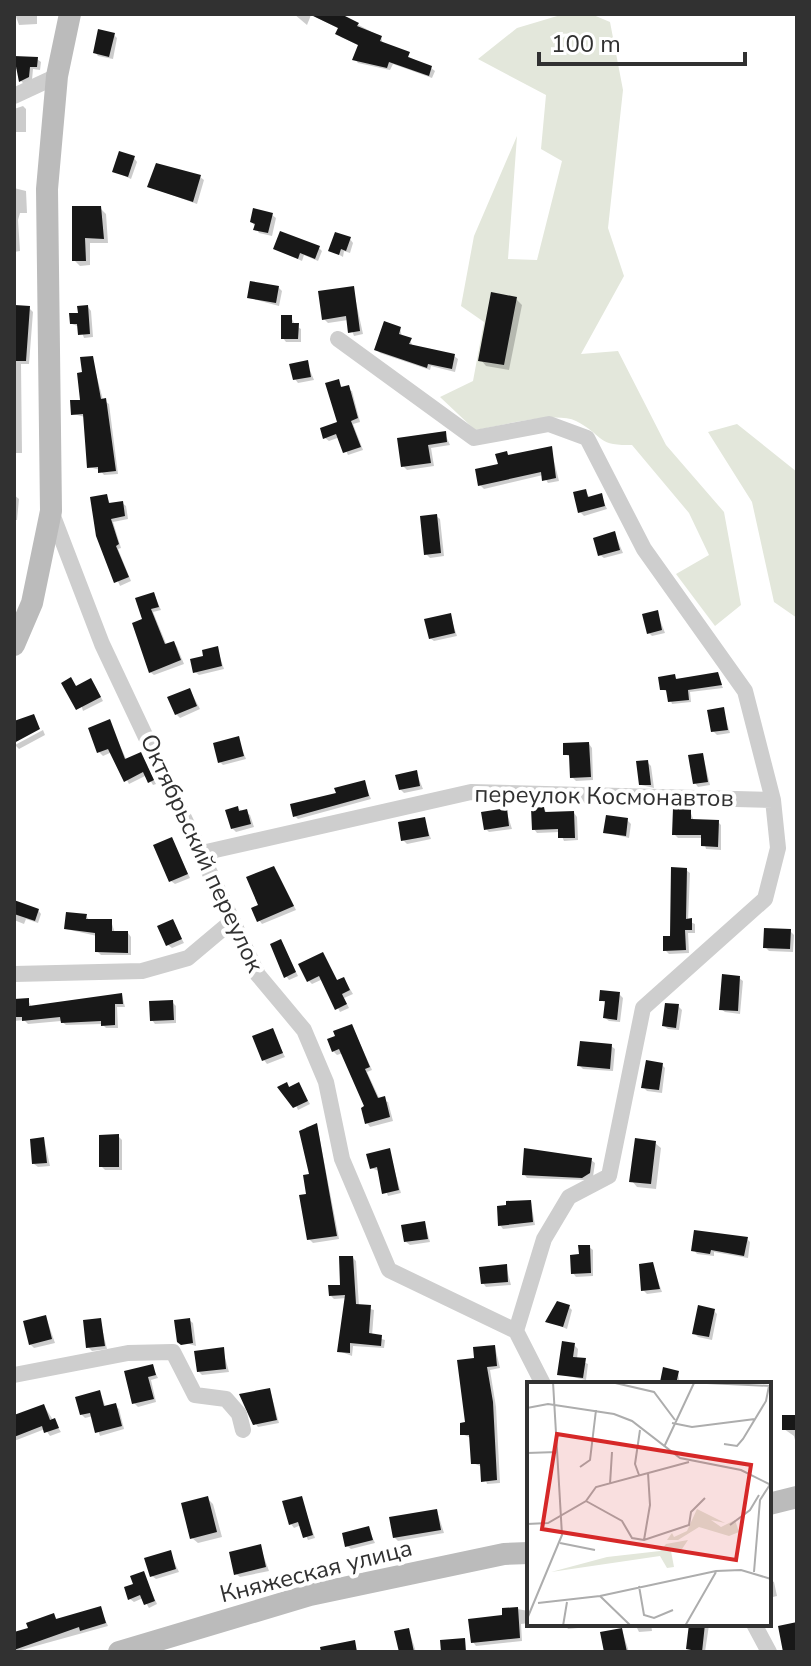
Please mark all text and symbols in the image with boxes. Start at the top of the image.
scale bar [539,16,745,66]
text: 100 m [551,28,621,60]
street label: Октябрьский переулок [133,729,271,978]
street label: переулок Космонавтов [474,778,734,814]
inset map [527,1382,771,1626]
street label: Княжеская улица [216,1532,416,1610]

